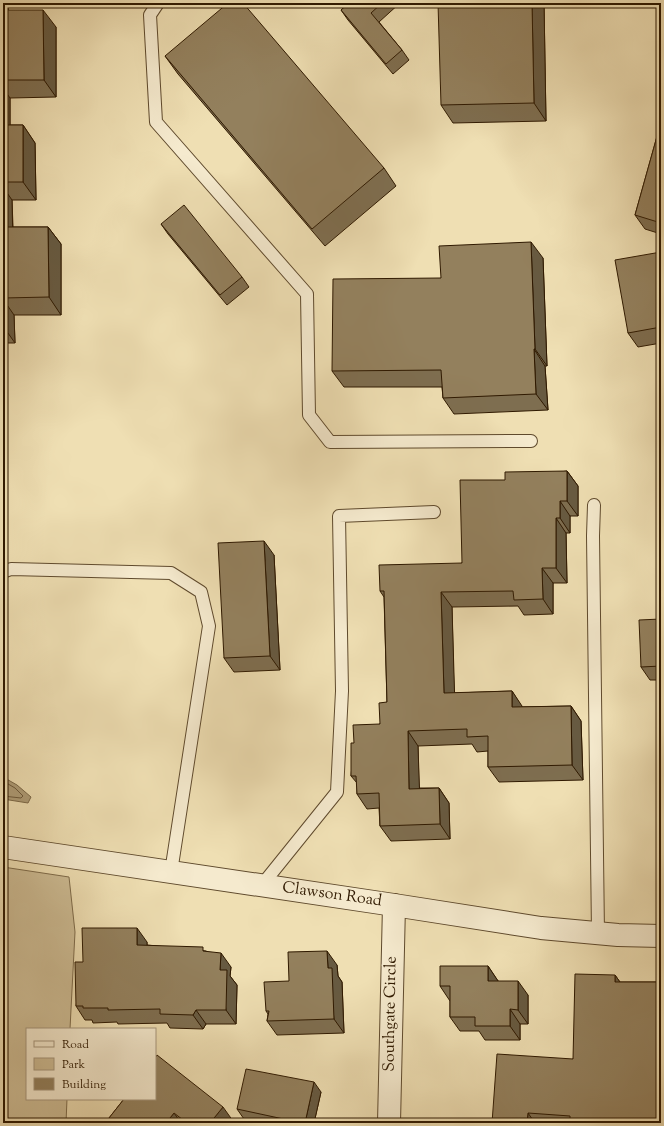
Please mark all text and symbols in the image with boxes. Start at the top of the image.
street label: Clawson Road [281,877,383,913]
street label: Southgate Circle [378,956,404,1072]
legend [26,1028,156,1100]
text: Road [62,1036,89,1054]
text: Park [62,1056,85,1074]
text: Building [62,1076,106,1094]

